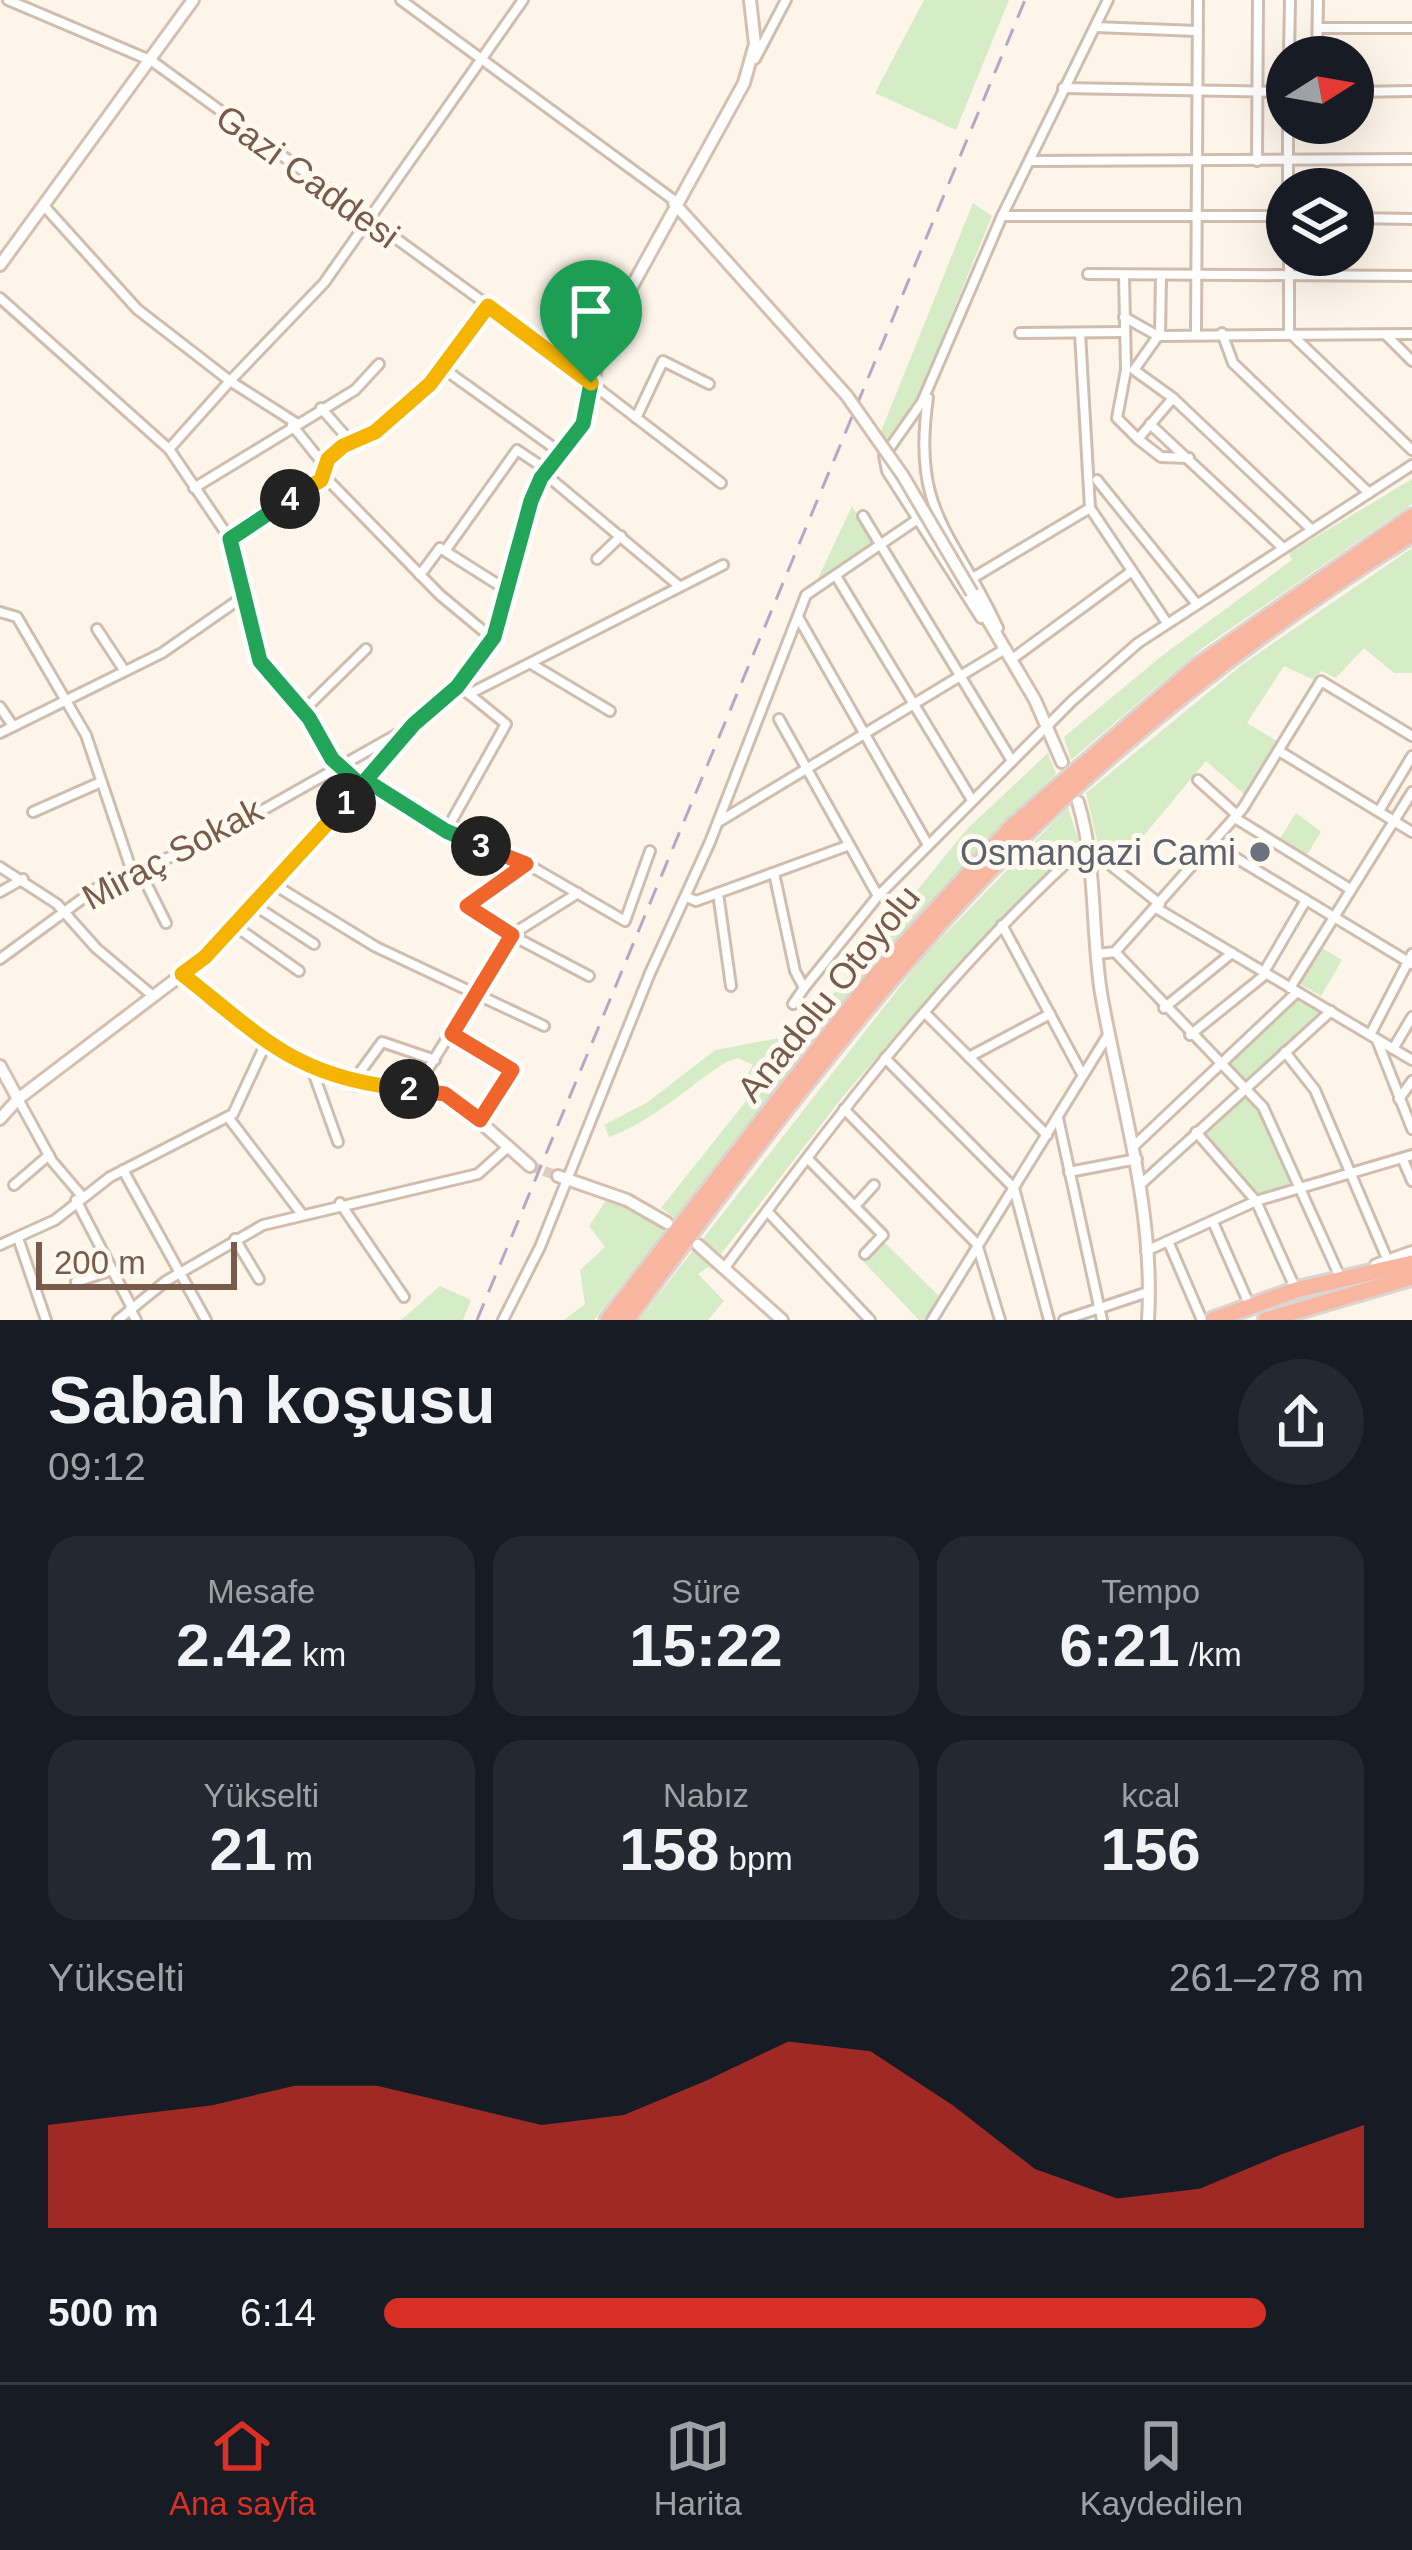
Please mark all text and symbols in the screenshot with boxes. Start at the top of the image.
north arrow [1266,36,1374,144]
map controls [1266,36,1374,276]
street label: Gazi Caddesi [208,96,407,257]
button: layers [1266,168,1374,276]
pin [540,260,642,383]
icon: arrive [558,278,624,344]
pin: 4 [260,469,320,529]
text: 4 [281,480,299,517]
pin: 1 [316,773,376,833]
text: 1 [337,784,355,821]
street label: Miraç Sokak [75,788,270,918]
pin: 3 [451,816,511,876]
text: 3 [472,827,490,864]
place label: Osmangazi Cami [960,832,1236,873]
marker: Osmangazi Cami [1247,839,1273,865]
street label: Anadolu Otoyolu [729,877,928,1110]
pin: 2 [379,1059,439,1119]
text: 2 [400,1070,418,1107]
scale bar [36,1236,237,1289]
text: 200 m [54,1244,146,1281]
button: share [1238,1359,1364,1485]
text: Sabah koşusu [48,1363,495,1437]
text: 09:12 [48,1445,146,1488]
text: Mesafe [207,1573,315,1610]
text: Süre [671,1573,741,1610]
text: Tempo [1101,1573,1200,1610]
text: 2.42 [176,1612,293,1679]
text: 15:22 [629,1612,783,1679]
text: 6:21 [1059,1612,1180,1679]
text: km [293,1636,346,1673]
text: /km [1180,1636,1242,1673]
text: Yükselti [204,1777,319,1814]
text: Nabız [663,1777,749,1814]
text: kcal [1121,1777,1180,1814]
text: 21 [210,1816,276,1883]
text: 158 [619,1816,719,1883]
text: 156 [1101,1816,1201,1883]
text: m [276,1840,313,1877]
text: bpm [719,1840,793,1877]
text: Yükselti [48,1956,185,1999]
text: 261–278 m [1169,1956,1364,1999]
text: 500 m [48,2291,159,2334]
text: 6:14 [240,2291,316,2334]
tab: Ana sayfa [169,2413,316,2523]
tab: Harita [654,2413,742,2523]
tab: Kaydedilen [1080,2413,1243,2523]

